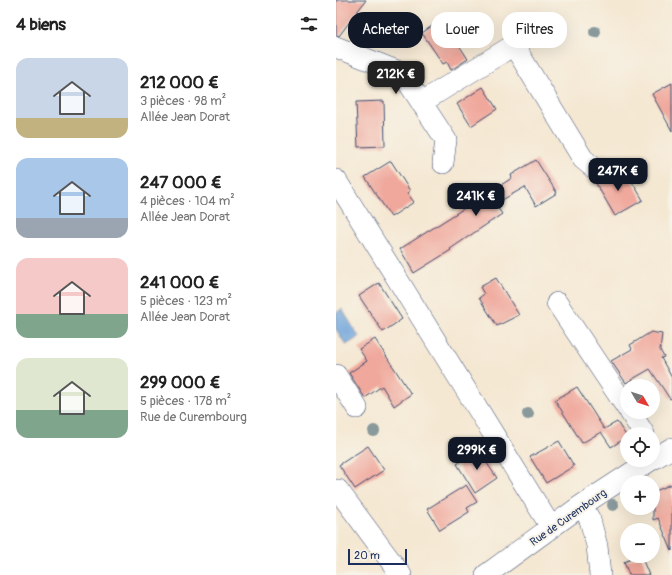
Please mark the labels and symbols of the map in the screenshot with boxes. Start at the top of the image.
pin: 212K € [363,61,429,95]
pin: 247K € [585,158,651,192]
pin: 241K € [443,183,509,217]
north arrow [620,379,660,419]
pin: 299K € [444,437,510,471]
street label: Rue de Curembourg [528,486,609,549]
scale bar [348,547,407,566]

